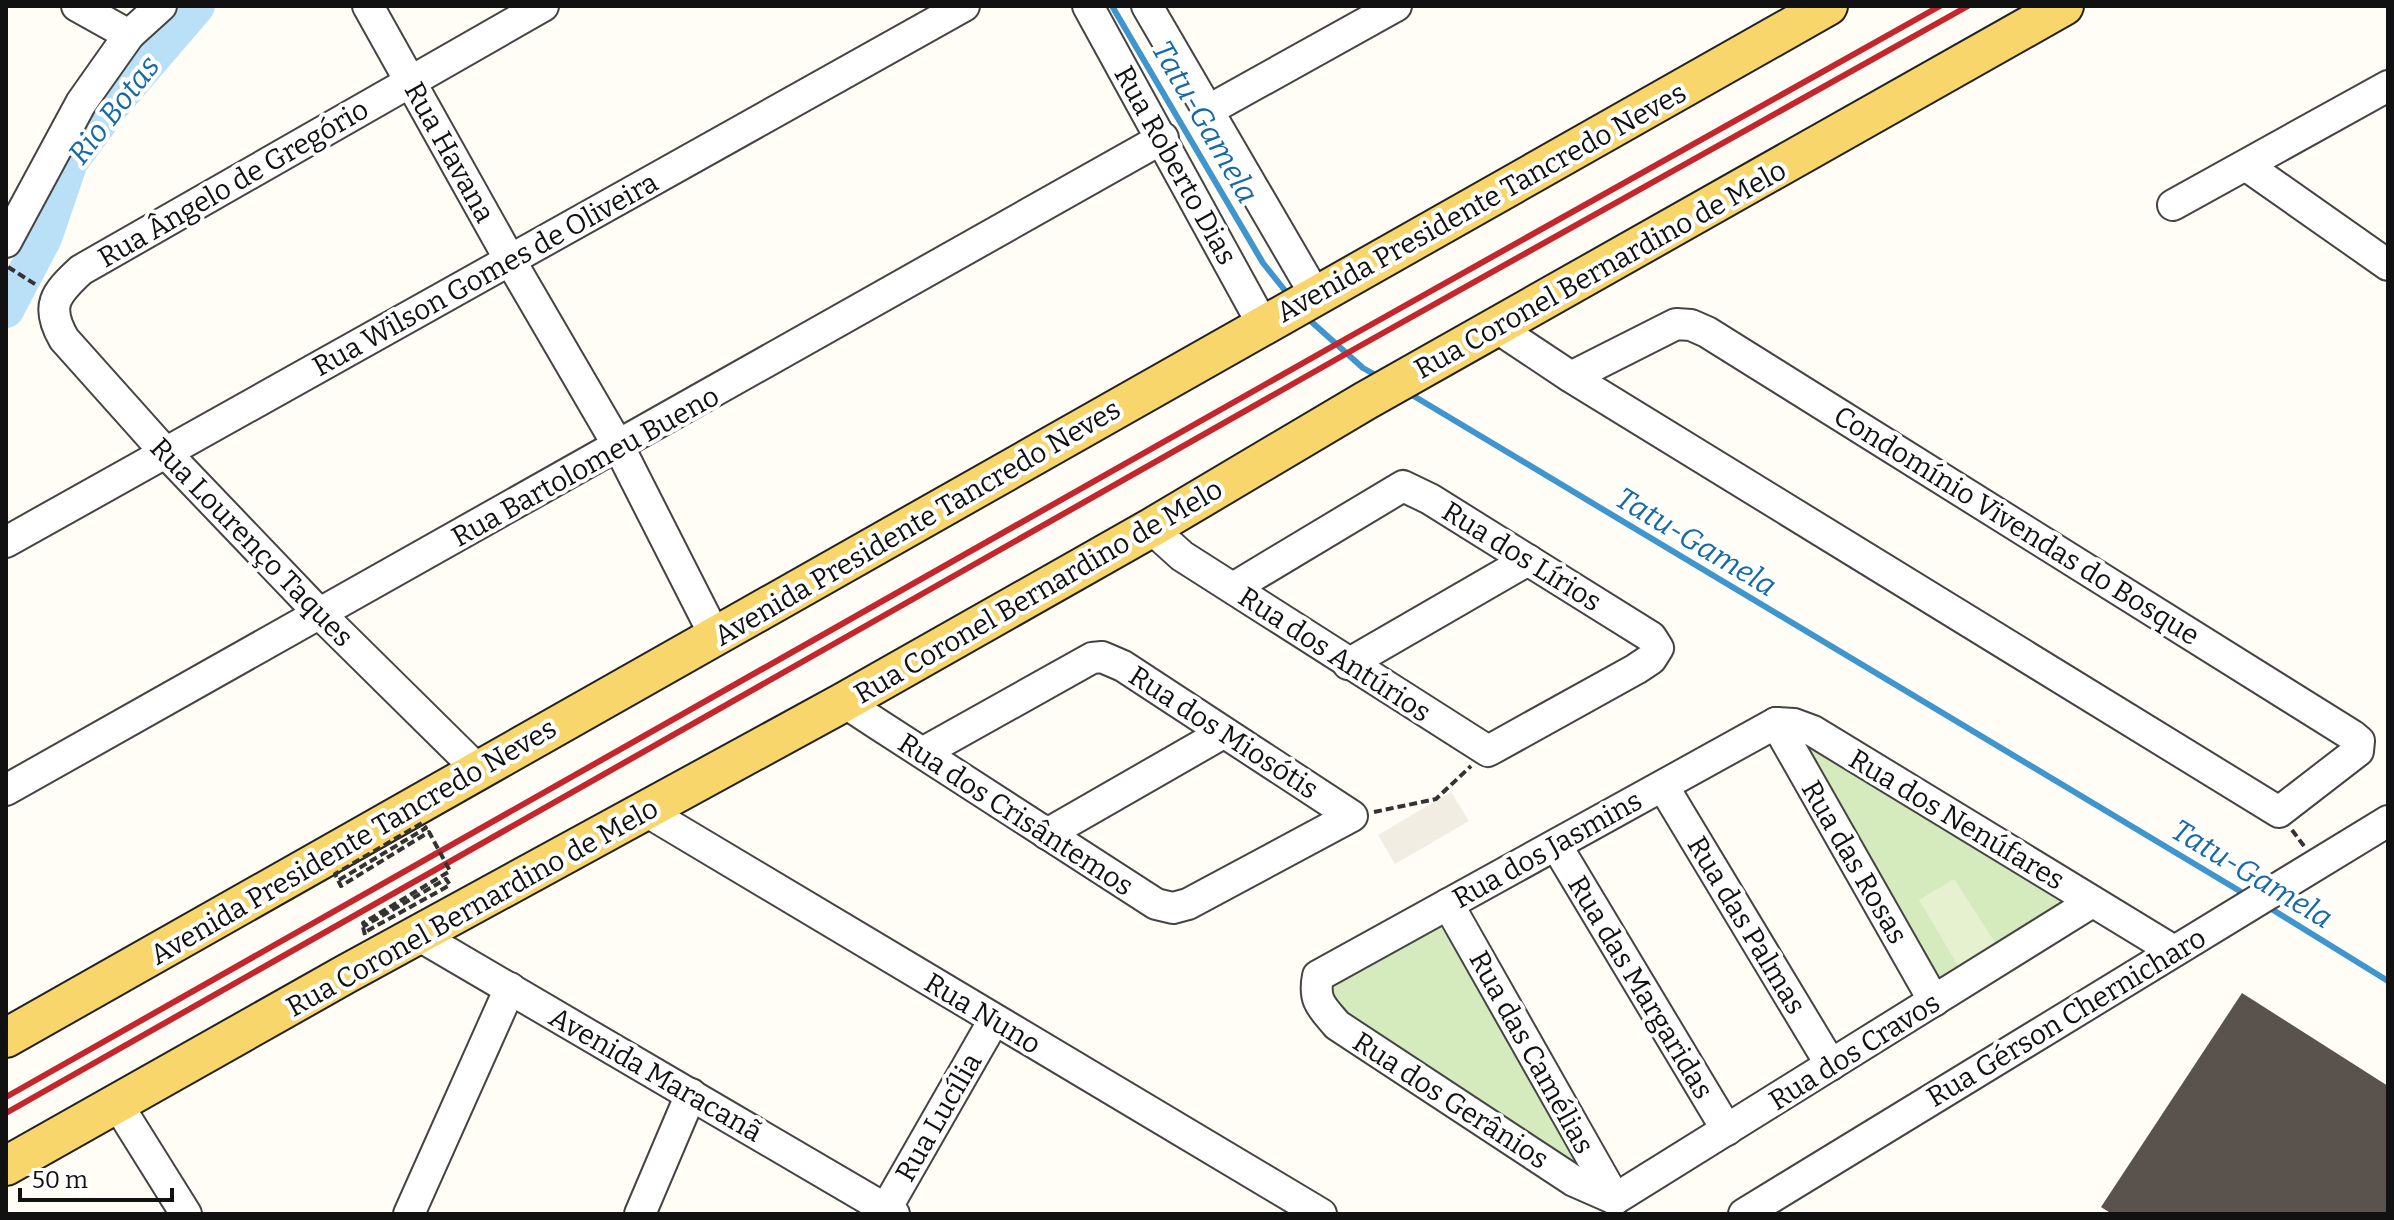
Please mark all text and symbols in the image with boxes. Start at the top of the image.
water label: Tatu-Gamela [1144,35,1266,209]
water label: Rio Botas [61,49,167,171]
street label: Rua Roberto Dias [1107,60,1244,270]
street label: Rua Havana [398,76,502,228]
street label: Avenida Presidente Tancredo Neves [1271,76,1692,329]
street label: Rua Ângelo de Gregório [92,92,374,274]
street label: Rua Coronel Bernardino de Melo [1409,153,1792,386]
street label: Rua Wilson Gomes de Oliveira [307,166,663,383]
street label: Rua Bartolomeu Bueno [446,379,725,554]
street label: Avenida Presidente Tancredo Neves [708,392,1126,653]
street label: Condomínio Vivendas do Bosque [1828,399,2206,652]
street label: Rua Lourenço Taques [143,431,360,654]
street label: Rua Coronel Bernardino de Melo [848,472,1228,711]
water label: Tatu-Gamela [1609,480,1783,604]
street label: Rua dos Lírios [1436,494,1607,618]
street label: Rua dos Antúrios [1233,580,1437,729]
street label: Rua dos Miosótis [1123,659,1324,806]
street label: Avenida Presidente Tancredo Neves [144,711,562,972]
street label: Rua dos Crisântemos [892,726,1139,903]
street label: Rua dos Nenúfares [1843,742,2070,897]
street label: Rua das Rosas [1795,775,1915,950]
street label: Rua dos Jasmins [1447,784,1648,915]
street label: Rua Coronel Bernardino de Melo [281,791,664,1024]
water label: Tatu-Gamela [2165,812,2339,936]
street label: Rua das Palmas [1681,830,1813,1020]
street label: Rua das Margaridas [1561,870,1720,1105]
street label: Rua Gérson Chernicharo [1921,921,2212,1114]
street label: Rua das Camélias [1462,945,1601,1159]
street label: Rua Nuno [919,966,1047,1061]
street label: Rua dos Cravos [1763,986,1946,1117]
street label: Avenida Maracanã [544,1000,768,1149]
street label: Rua dos Gerânios [1347,1025,1555,1176]
street label: Rua Lucília [888,1047,988,1187]
scale bar [20,1152,172,1202]
text: 50 m [32,1166,88,1194]

